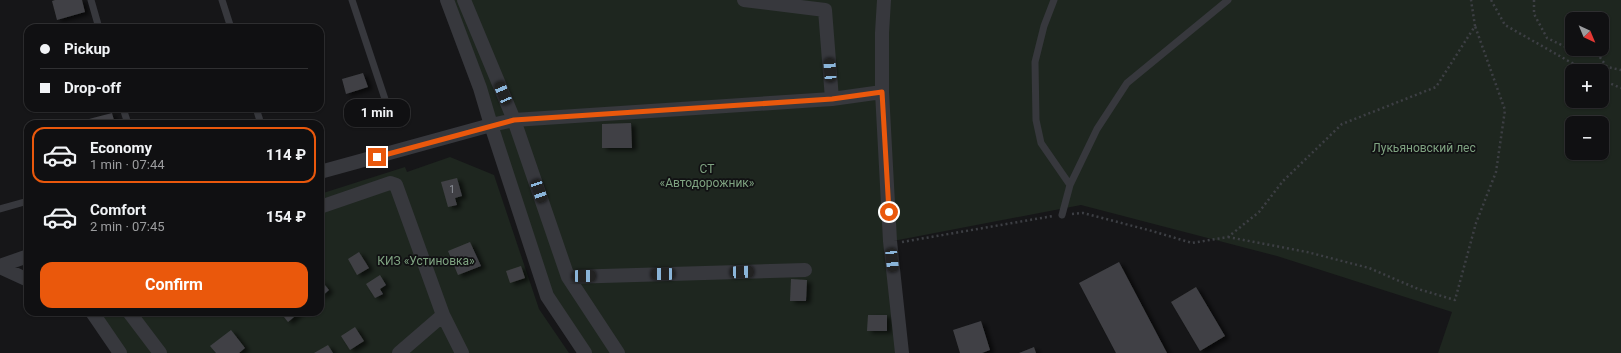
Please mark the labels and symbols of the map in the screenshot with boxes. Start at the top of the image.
north arrow [1565,12,1609,56]
car [823,58,837,82]
car [493,80,513,106]
callout: 1 min [344,99,410,127]
park label: Лукьяновский лес [1372,141,1476,155]
route end [368,148,386,166]
park label: СТ «Автодорожник» [660,162,755,190]
car [529,178,549,204]
house number: 1 [449,184,455,195]
route start [880,203,898,221]
car [885,247,899,273]
park label: КИЗ «Устиновка» [377,254,475,268]
car [730,266,754,278]
car [651,268,675,280]
car [572,270,596,282]

